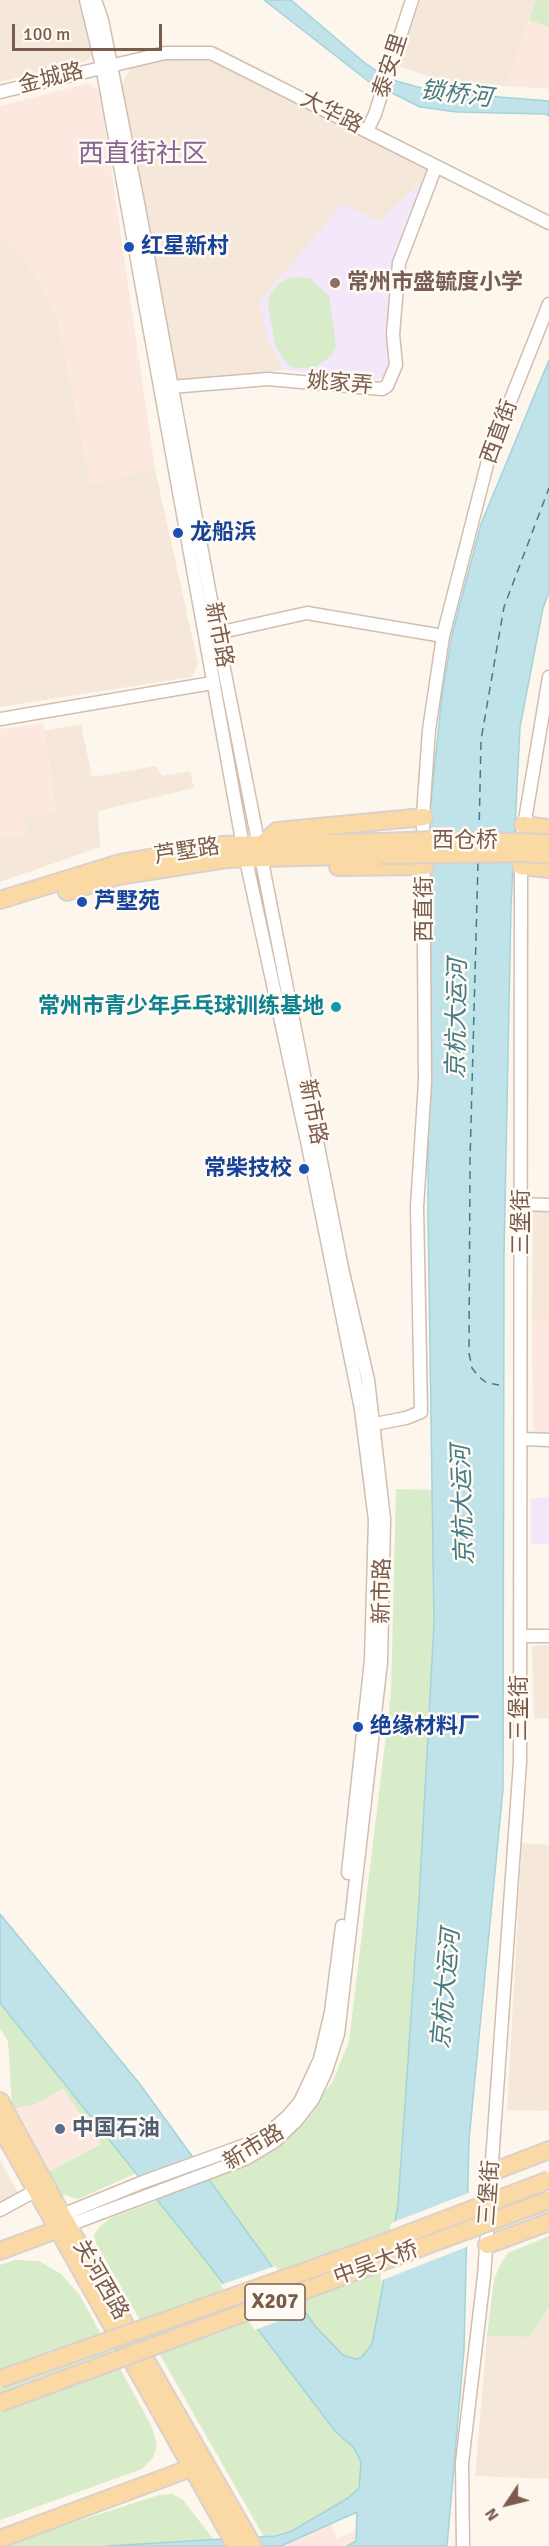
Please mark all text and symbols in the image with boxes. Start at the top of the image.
scale bar [15,12,165,50]
text: 100 m [23,23,70,45]
street label: 泰安里 [368,31,414,101]
street label: 金城路 [16,58,86,100]
water label: 锁桥河 [419,76,493,114]
street label: 大华路 [296,86,366,140]
district label: 西直街社区 [78,139,208,171]
place label: 红星新村 [141,234,229,260]
marker: 红星新村 [122,240,136,254]
place label: 常州市盛毓度小学 [347,270,523,296]
marker: 常州市盛毓度小学 [328,276,342,290]
street label: 姚家弄 [306,368,374,400]
street label: 西直街 [476,396,524,468]
place label: 龙船浜 [190,520,256,546]
marker: 龙船浜 [171,526,185,540]
street label: 新市路 [199,600,237,670]
street label: 西仓桥 [432,828,498,854]
street label: 芦墅路 [152,834,222,870]
street label: 西直街 [412,876,438,942]
place label: 芦墅苑 [94,889,160,915]
marker: 芦墅苑 [75,895,89,909]
water label: 京杭大运河 [443,959,473,1079]
place label: 常州市青少年乒乓球训练基地 [38,994,324,1020]
marker: 常州市青少年乒乓球训练基地 [329,1000,343,1014]
street label: 新市路 [293,1077,331,1147]
place label: 常柴技校 [204,1156,292,1182]
marker: 常柴技校 [297,1162,311,1176]
street label: 三堡街 [509,1189,535,1255]
water label: 京杭大运河 [448,1445,480,1565]
street label: 新市路 [369,1558,397,1624]
street label: 三堡街 [507,1675,533,1741]
place label: 绝缘材料厂 [370,1714,480,1740]
marker: 绝缘材料厂 [351,1720,365,1734]
water label: 京杭大运河 [427,1928,467,2050]
place label: 中国石油 [72,2116,160,2142]
street label: 新市路 [219,2120,289,2176]
marker: 中国石油 [53,2122,67,2136]
street label: 三堡街 [475,2159,505,2227]
street label: 关河西路 [67,2235,133,2325]
street label: 中吴大桥 [330,2237,422,2291]
road number: X207 [245,2284,305,2320]
north arrow [477,2474,537,2534]
text: N [481,2504,504,2525]

